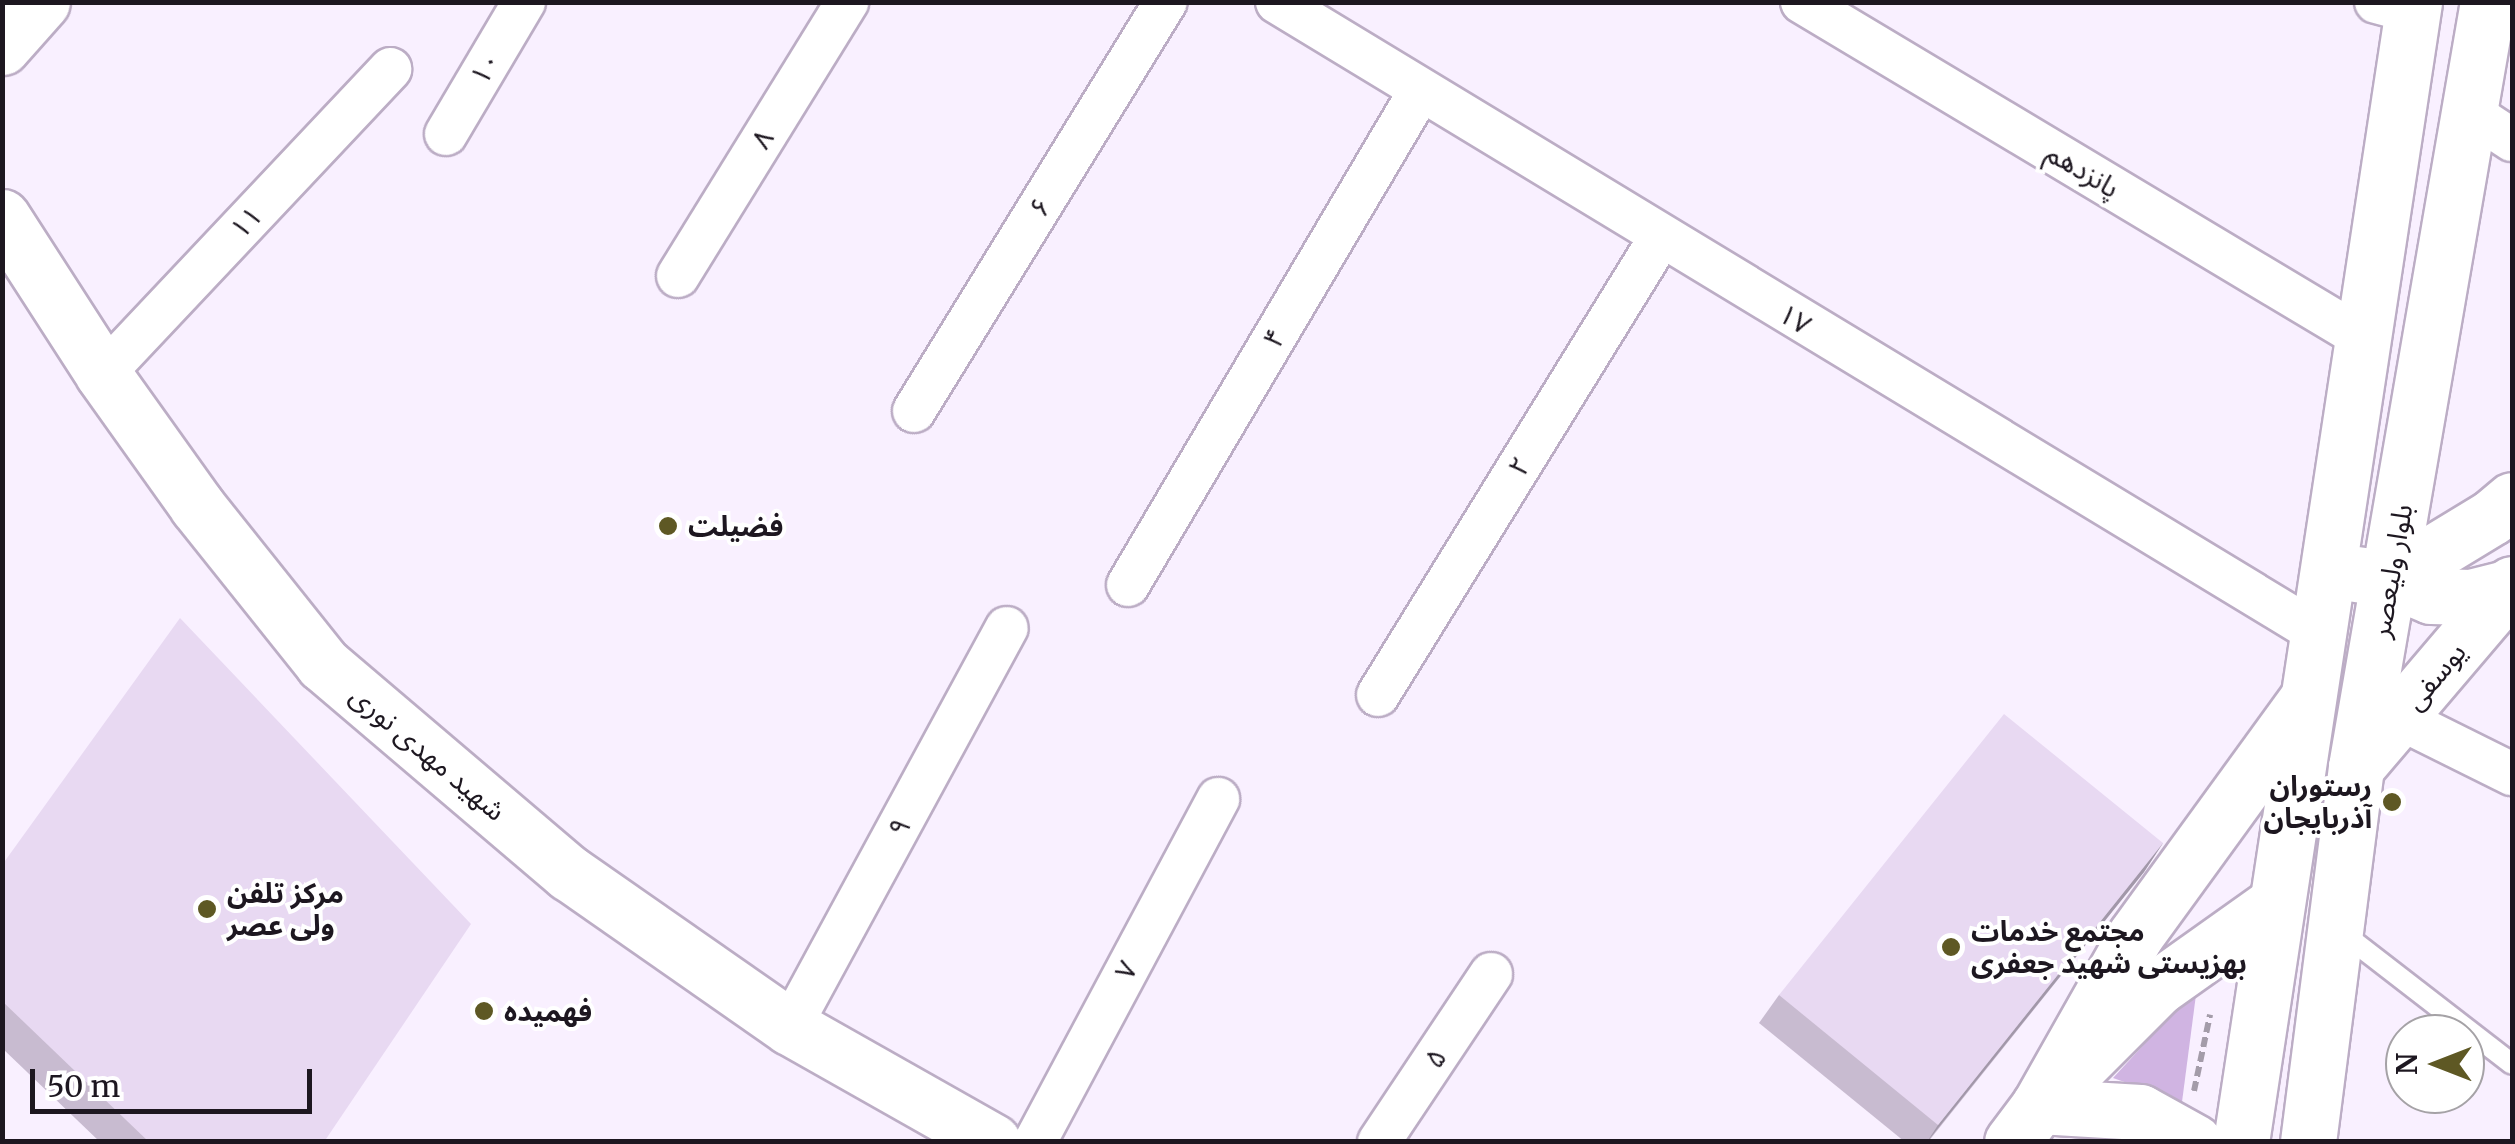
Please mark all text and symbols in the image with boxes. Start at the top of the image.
street label: ۱۰ [462,46,508,90]
street label: ۸ [744,123,780,155]
street label: پانزدهم [2040,135,2126,205]
street label: ۶ [1022,191,1058,223]
street label: ۱۱ [223,199,269,245]
street label: ۱۷ [1773,296,1817,342]
street label: ۴ [1255,322,1293,354]
street label: ۲ [1501,450,1537,482]
street label: بلوار ولیعصر [2363,502,2419,640]
place label: فضیلت [688,509,783,543]
marker: فضیلت [657,515,679,537]
street label: یوسفی [2397,635,2473,717]
street label: شهید مهدی نوری [344,678,512,828]
place label: رستوران آذربایجان [2264,769,2372,835]
marker: رستوران آذربایجان [2381,791,2403,813]
street label: ۹ [880,812,918,842]
place label: مرکز تلفن ولی عصر [227,876,344,942]
marker: مرکز تلفن ولی عصر [196,898,218,920]
place label: مجتمع خدمات بهزیستی شهید جعفری [1971,914,2247,980]
marker: مجتمع خدمات بهزیستی شهید جعفری [1940,936,1962,958]
street label: ۷ [1107,955,1145,985]
place label: فهمیده [504,994,592,1028]
marker: فهمیده [473,1000,495,1022]
north arrow [2385,1014,2485,1114]
street label: ۵ [1417,1042,1453,1074]
scale bar [35,1049,318,1111]
text: N [2389,1053,2425,1075]
text: 50 m [47,1067,120,1105]

